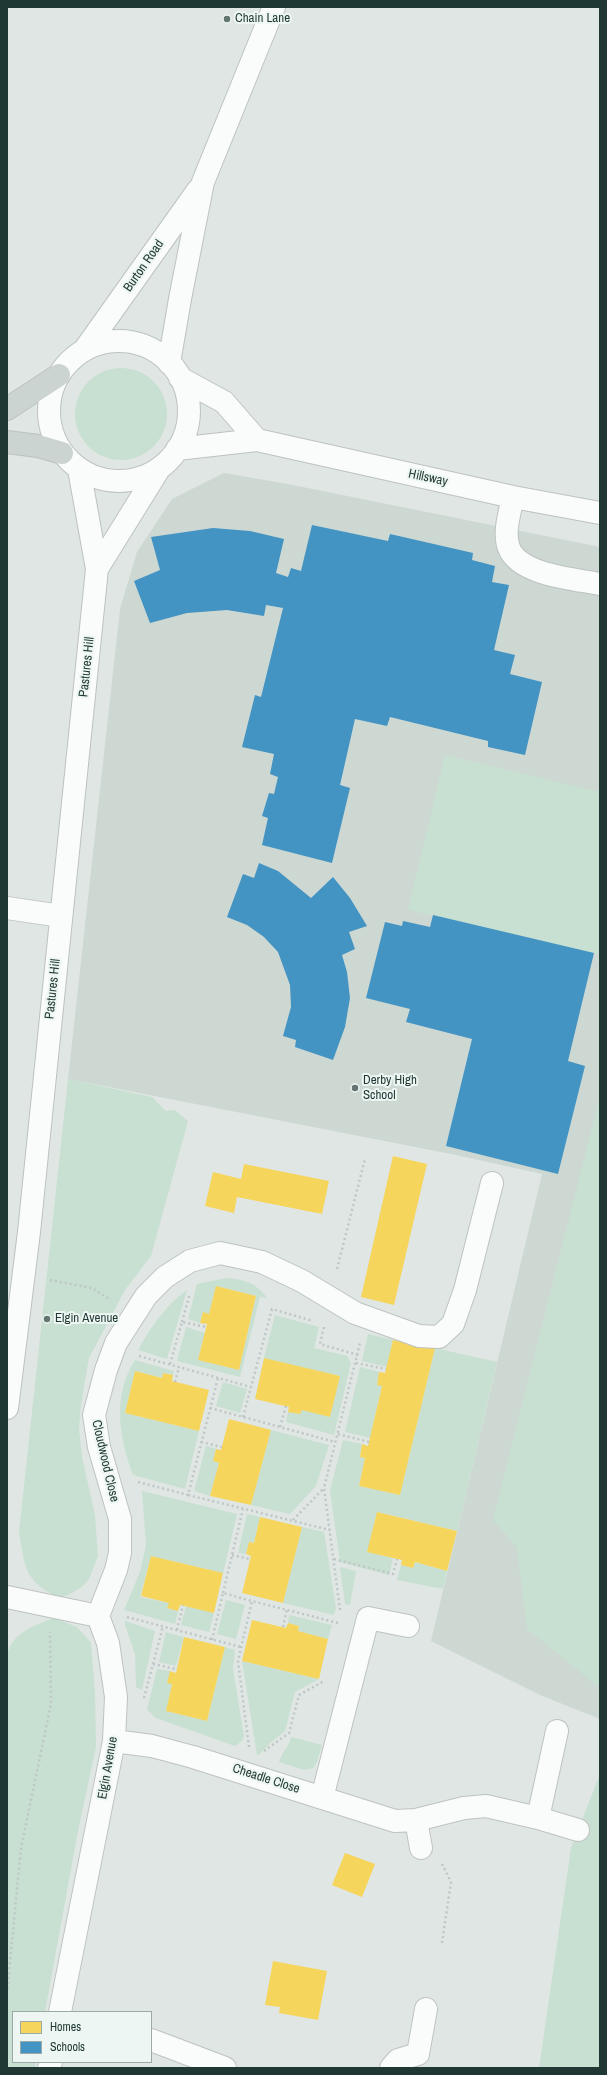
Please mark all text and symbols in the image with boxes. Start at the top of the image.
place label: Chain Lane [235,11,290,27]
marker: Chain Lane [222,14,232,24]
street label: Burton Road [120,237,168,295]
street label: Hillsway [407,466,449,490]
street label: Pastures Hill [76,636,98,698]
street label: Pastures Hill [42,958,64,1020]
place label: Derby High School [363,1073,417,1104]
marker: Derby High School [350,1083,360,1093]
place label: Elgin Avenue [55,1311,118,1327]
marker: Elgin Avenue [42,1314,52,1324]
street label: Cloudwood Close [88,1419,122,1503]
street label: Elgin Avenue [95,1736,121,1800]
street label: Cheadle Close [230,1761,302,1797]
legend [12,2011,152,2063]
text: Homes [50,2019,81,2035]
text: Schools [50,2039,85,2055]

